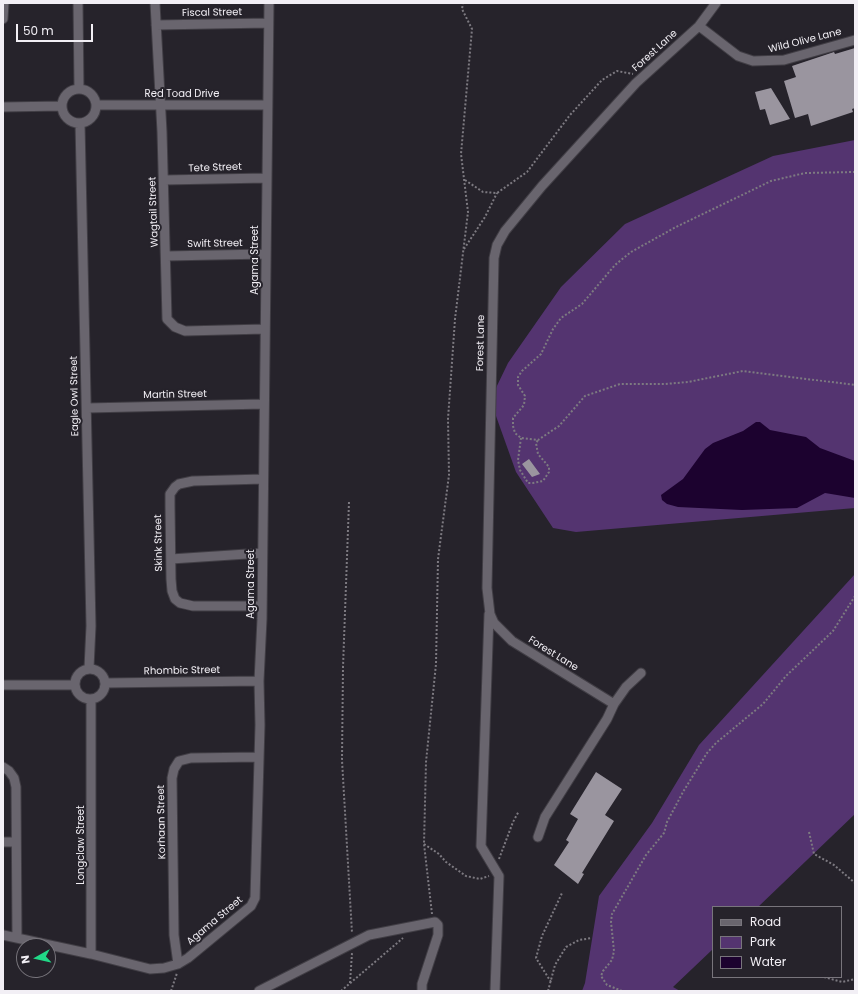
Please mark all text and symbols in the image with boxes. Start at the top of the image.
street label: Fiscal Street [182,6,242,20]
scale bar [18,16,95,42]
text: 50 m [23,22,54,39]
street label: Wild Olive Lane [767,26,843,56]
street label: Forest Lane [630,28,680,74]
street label: Red Toad Drive [145,88,219,100]
street label: Tete Street [188,161,242,175]
street label: Wagtail Street [147,177,161,247]
street label: Agama Street [249,225,261,295]
street label: Swift Street [187,238,243,250]
street label: Forest Lane [475,315,487,371]
street label: Eagle Owl Street [68,356,82,436]
street label: Martin Street [143,388,207,402]
street label: Skink Street [153,514,165,572]
street label: Agama Street [245,549,257,619]
street label: Forest Lane [526,634,580,674]
street label: Rhombic Street [144,664,220,678]
street label: Korhaan Street [155,785,169,859]
street label: Longclaw Street [75,805,87,885]
street label: Agama Street [185,894,245,948]
legend [712,906,842,978]
text: Road [750,913,781,930]
text: Park [750,933,776,950]
north arrow [16,938,56,978]
text: Water [750,953,786,970]
text: N [17,954,34,965]

